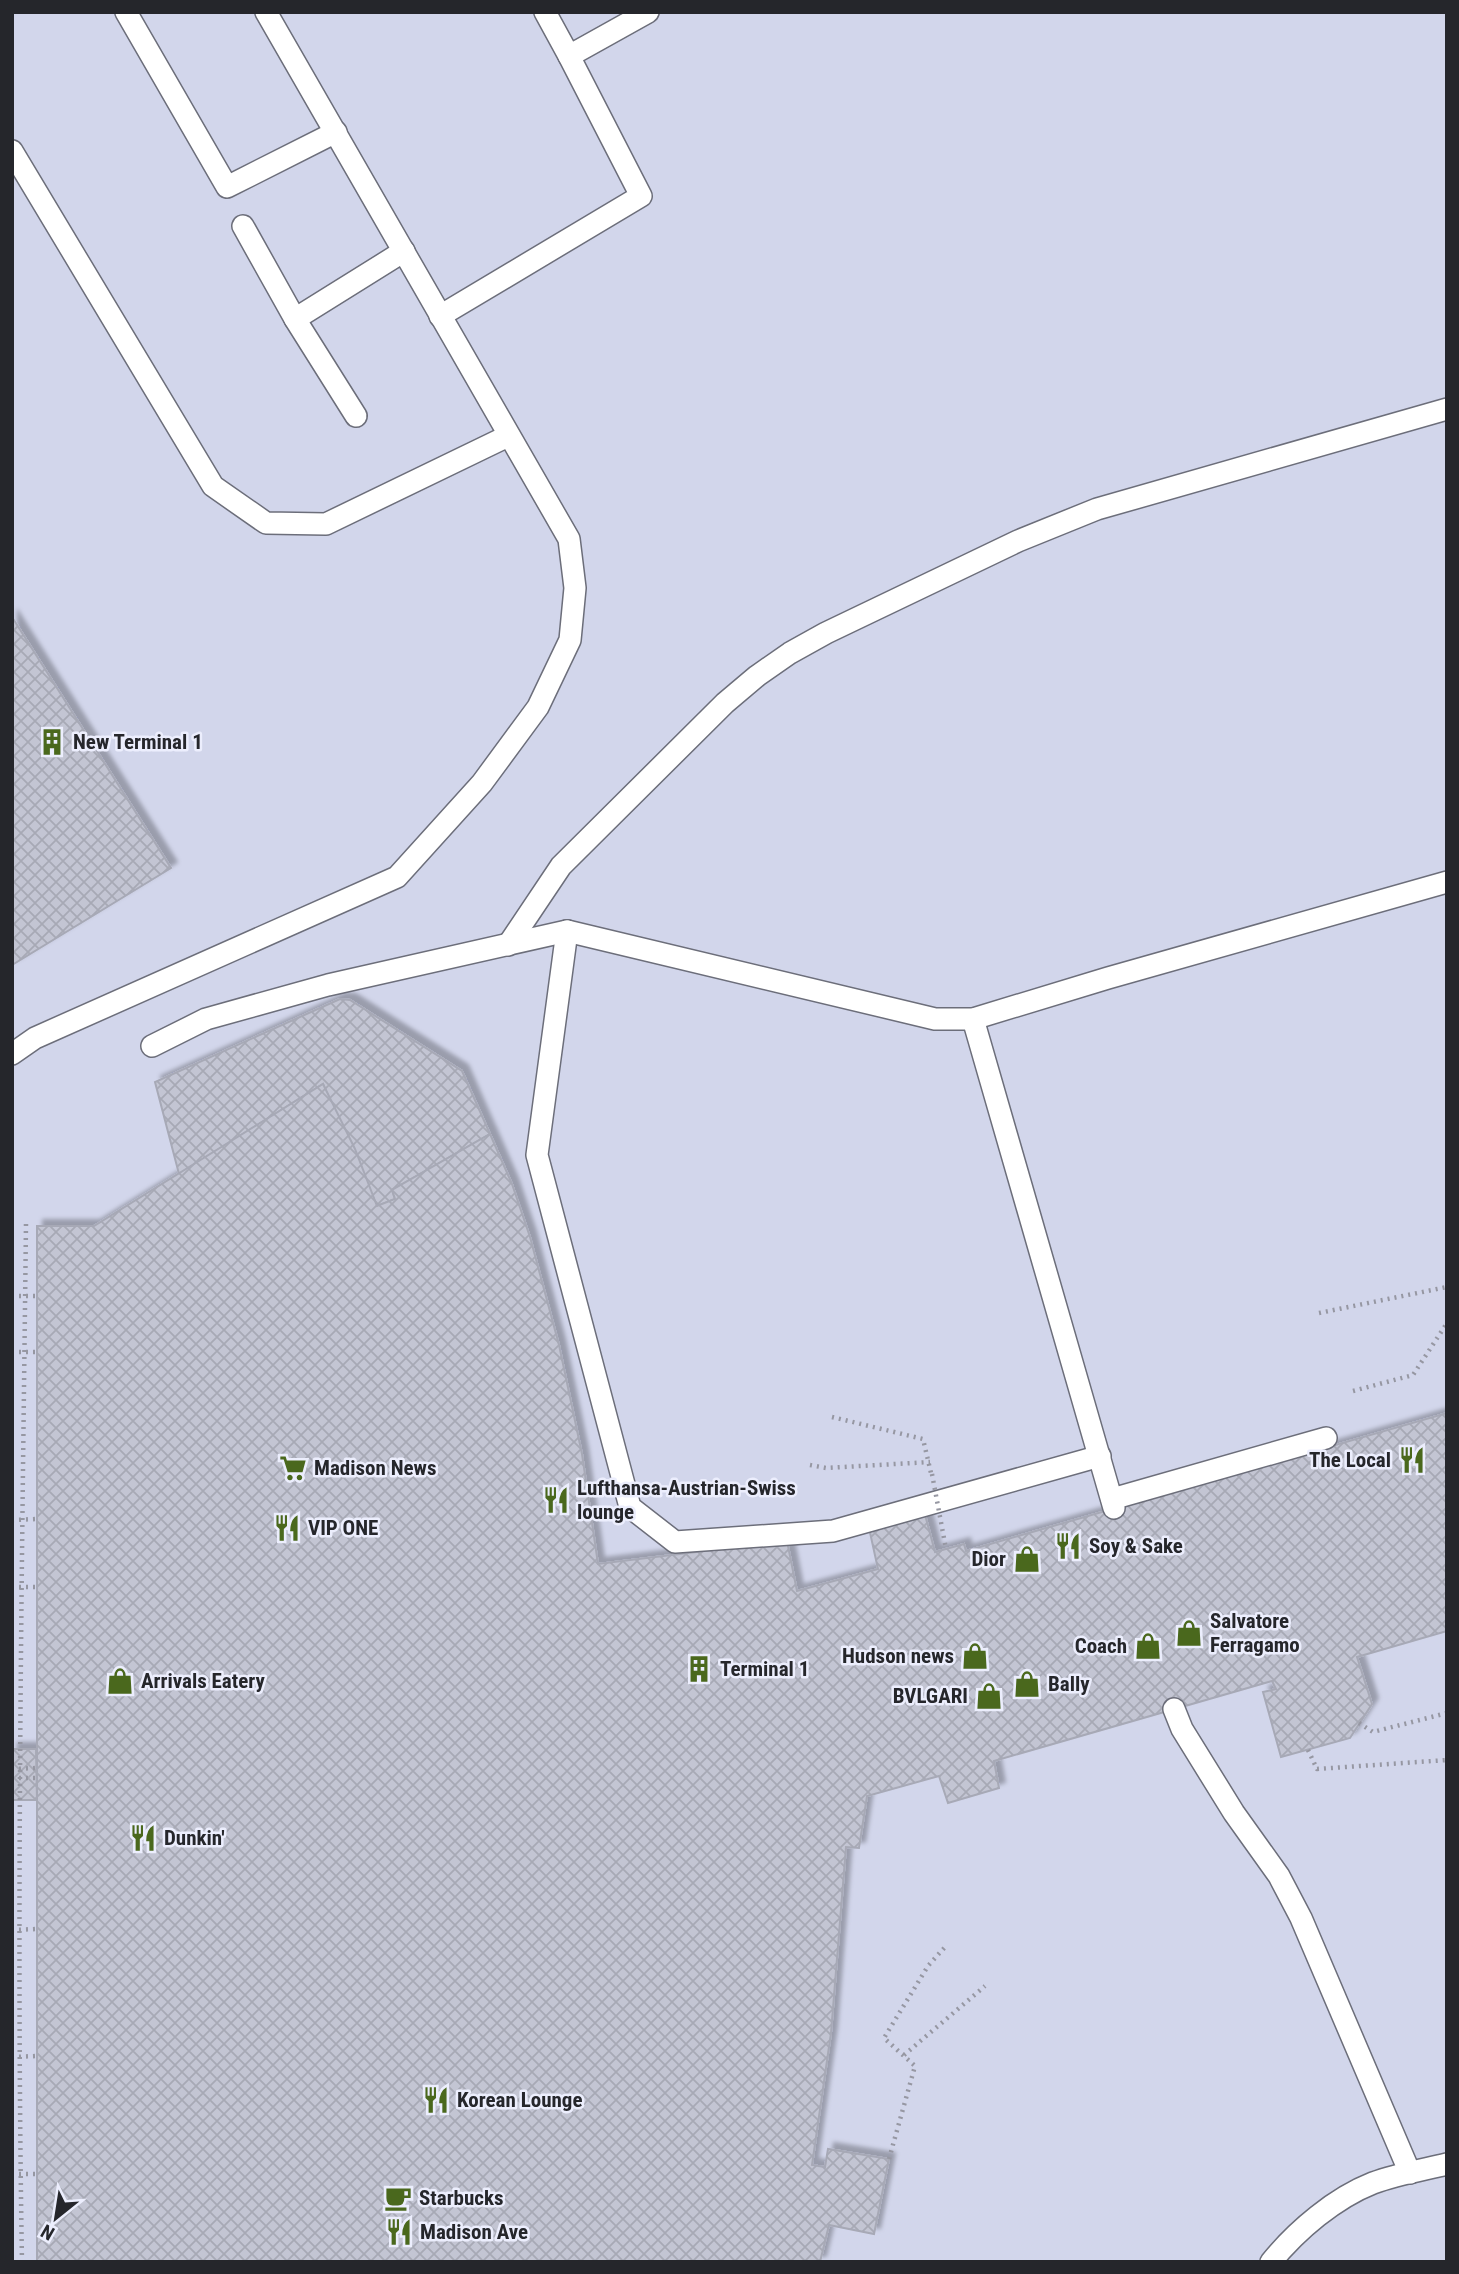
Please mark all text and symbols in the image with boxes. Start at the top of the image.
building icon: New Terminal 1 [37,727,67,757]
place label: New Terminal 1 [73,730,203,754]
restaurant icon: The Local [1397,1445,1427,1475]
place label: The Local [1309,1448,1391,1472]
supermarket icon: Madison News [278,1453,308,1483]
place label: Madison News [314,1456,436,1480]
place label: Lufthansa-Austrian-Swiss lounge [577,1476,796,1524]
restaurant icon: Lufthansa-Austrian-Swiss lounge [541,1485,571,1515]
restaurant icon: VIP ONE [272,1513,302,1543]
place label: VIP ONE [308,1516,378,1540]
restaurant icon: Soy & Sake [1053,1531,1083,1561]
place label: Soy & Sake [1089,1534,1183,1558]
shop icon: Dior [1012,1544,1042,1574]
place label: Dior [971,1547,1006,1571]
place label: Salvatore Ferragamo [1210,1609,1300,1657]
shop icon: Salvatore Ferragamo [1174,1618,1204,1648]
shop icon: Coach [1133,1631,1163,1661]
place label: Coach [1075,1634,1127,1658]
shop icon: Hudson news [960,1641,990,1671]
place label: Hudson news [842,1644,954,1668]
building icon: Terminal 1 [684,1654,714,1684]
place label: Terminal 1 [720,1657,809,1681]
shop icon: Arrivals Eatery [105,1666,135,1696]
place label: Arrivals Eatery [141,1669,265,1693]
shop icon: Bally [1012,1669,1042,1699]
place label: Bally [1048,1672,1090,1696]
shop icon: BVLGARI [974,1681,1004,1711]
place label: BVLGARI [893,1684,968,1708]
restaurant icon: Dunkin' [128,1823,158,1853]
place label: Dunkin' [164,1826,225,1850]
restaurant icon: Korean Lounge [421,2085,451,2115]
place label: Korean Lounge [457,2088,582,2112]
north arrow [21,2183,91,2253]
cafe icon: Starbucks [383,2183,413,2213]
place label: Starbucks [419,2186,504,2210]
restaurant icon: Madison Ave [384,2217,414,2247]
text: N [37,2219,59,2245]
place label: Madison Ave [420,2220,528,2244]

